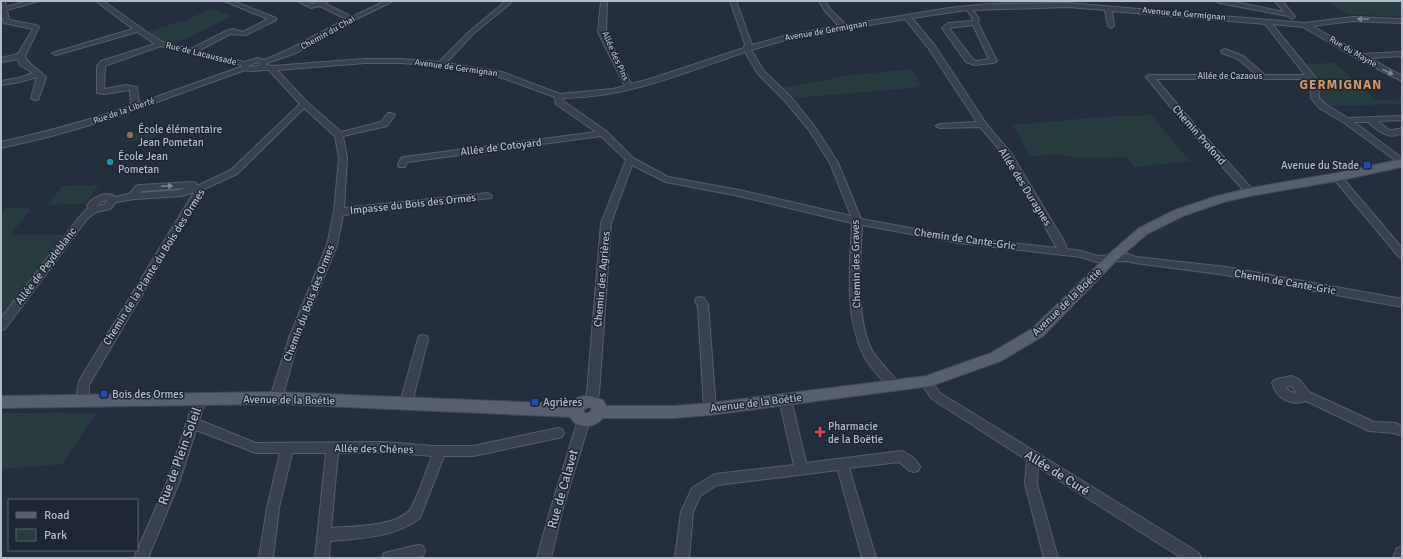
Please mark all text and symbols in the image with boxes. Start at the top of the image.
street label: Avenue de Germignan [1142,5,1226,23]
street label: Chemin du Chai [299,14,357,52]
one-way arrow [1356,16,1369,22]
street label: Avenue de Germignan [784,18,868,44]
street label: Allée des Pins [599,30,631,83]
street label: Rue du Mayne [1327,34,1379,70]
street label: Rue de Lacaussade [165,40,238,68]
street label: Avenue de Germignan [414,57,498,79]
one-way arrow [1382,68,1394,75]
street label: Allée de Cazaous [1198,71,1262,82]
district label: GERMIGNAN [1300,77,1382,93]
street label: Rue de la Liberté [92,95,157,127]
street label: Chemin Profond [1169,102,1229,168]
place label: École élémentaire Jean Pometan [138,122,222,149]
marker: École élémentaire Jean Pometan [125,130,135,140]
street label: Allée de Cotoyard [460,136,543,158]
street label: Allée des Duragnes [996,146,1054,229]
place label: École Jean Pometan [118,149,168,176]
marker: École Jean Pometan [105,157,115,167]
place label: Avenue du Stade [1281,159,1359,172]
marker: Avenue du Stade [1362,160,1372,170]
one-way arrow [161,183,174,189]
street label: Chemin de la Plante du Bois des Ormes [100,186,208,348]
street label: Impasse du Bois des Ormes [349,191,477,217]
street label: Chemin des Graves [849,219,863,308]
street label: Allée de Peydeblanc [13,225,79,307]
street label: Chemin de Cante-Gric [913,225,1017,253]
street label: Chemin des Agrières [591,230,613,327]
street label: Chemin du Bois des Ormes [281,243,337,363]
street label: Avenue de la Boétie [1029,265,1105,339]
street label: Chemin de Cante-Gric [1233,267,1337,297]
place label: Bois des Ormes [112,388,184,401]
marker: Bois des Ormes [99,389,109,399]
street label: Avenue de la Boétie [709,391,803,415]
street label: Avenue de la Boétie [243,393,335,407]
place label: Agrières [543,396,583,409]
marker: Agrières [530,397,540,407]
street label: Rue de Plein Soleil [155,405,205,507]
place label: Pharmacie de la Boëtie [828,420,883,446]
marker: Pharmacie de la Boëtie [815,427,825,437]
street label: Allée des Chênes [334,442,414,456]
street label: Rue de Calavet [544,447,582,530]
street label: Allée de Curé [1022,447,1092,499]
legend [8,499,138,551]
text: Road [44,508,70,523]
text: Park [44,528,67,543]

